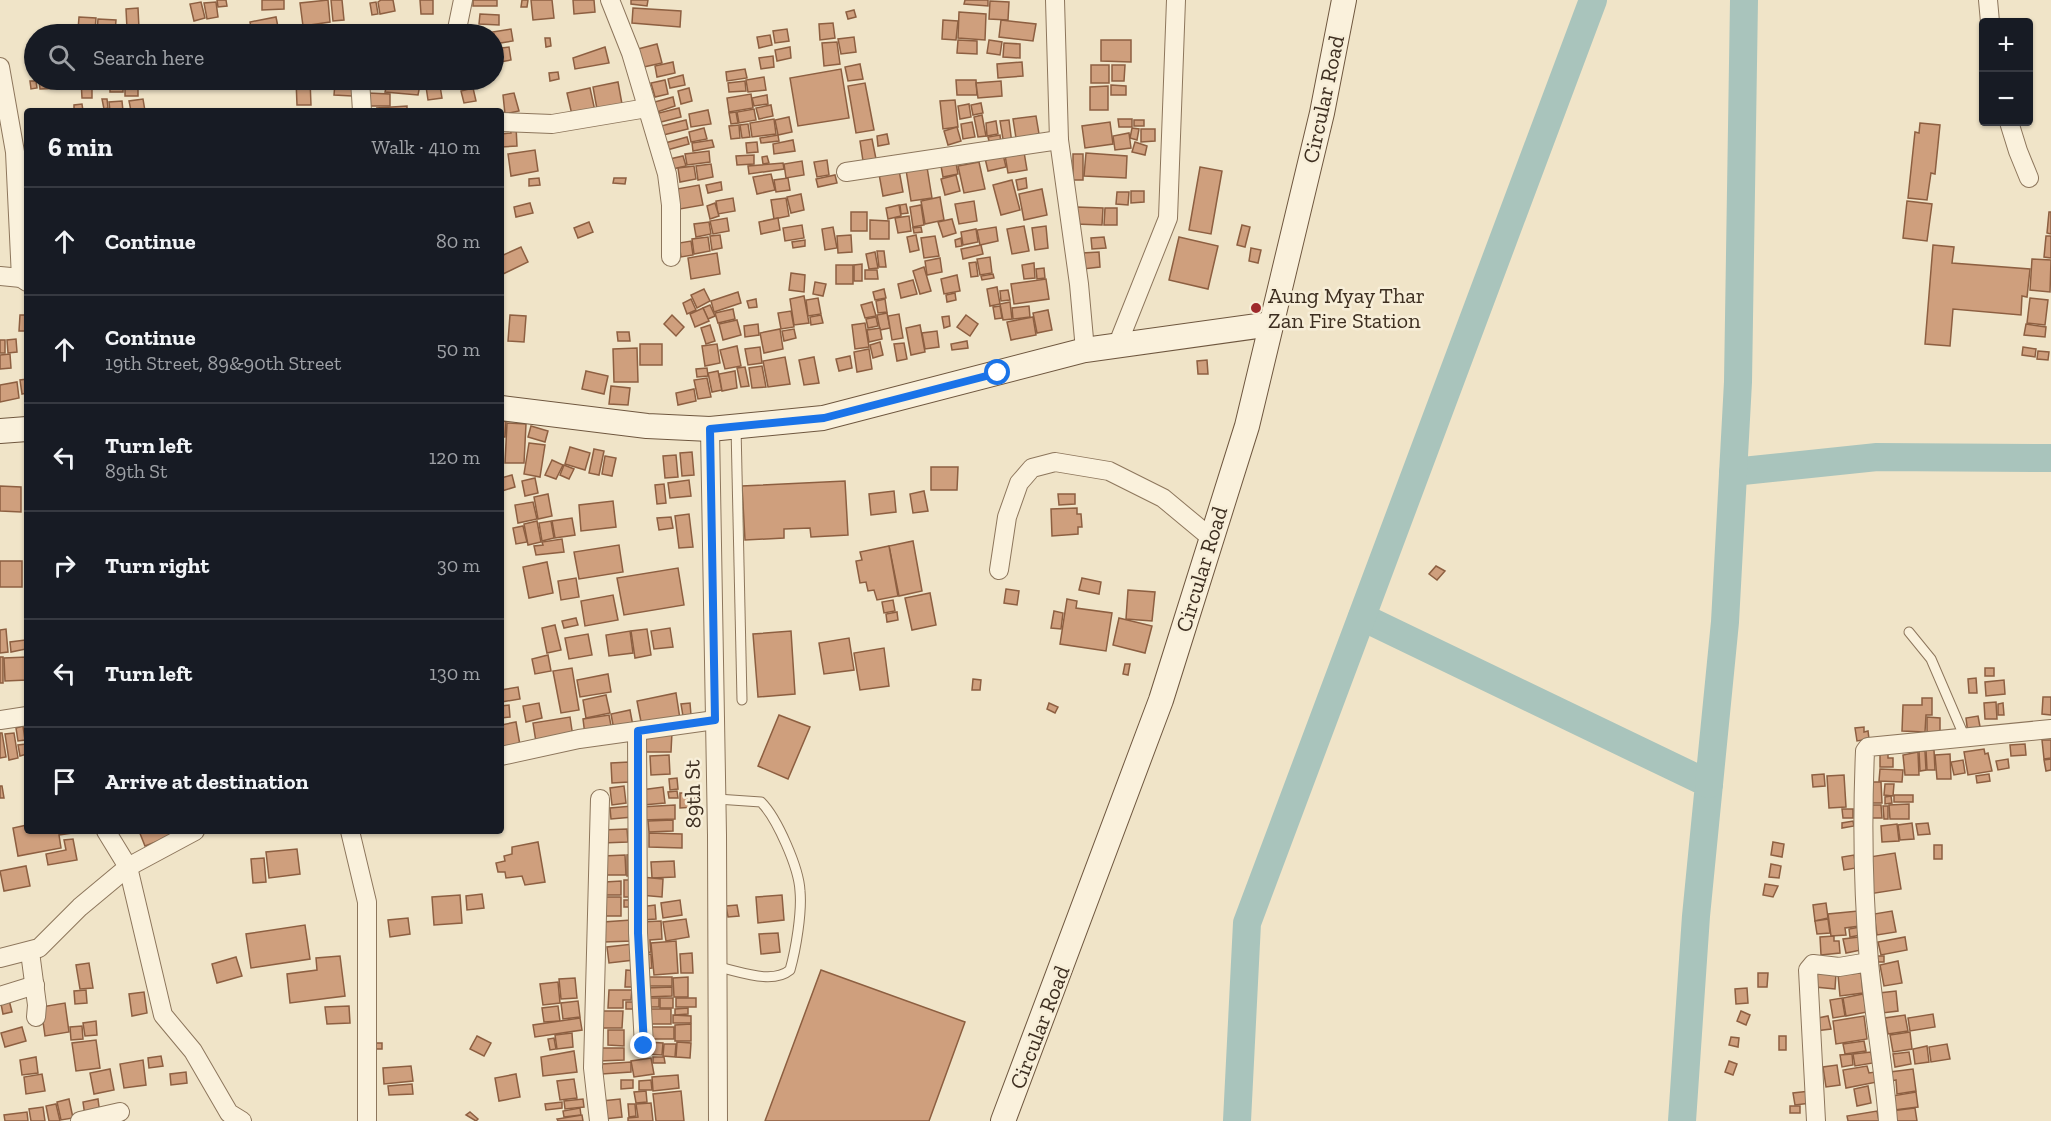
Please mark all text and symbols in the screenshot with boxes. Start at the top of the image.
map controls [1979,18,2033,126]
button: + [1979,18,2033,72]
search box [24,24,504,90]
street label: Circular Road [1297,33,1350,165]
icon: search [45,41,78,74]
text: Search here [93,44,204,71]
button: − [1979,72,2033,126]
text: 6 min [48,131,113,163]
text: Walk · 410 m [372,135,480,159]
icon: ahead [48,225,81,258]
text: Continue [105,228,196,255]
text: 80 m [436,229,480,253]
place label: Aung Myay Thar Zan Fire Station [1268,282,1425,334]
marker: Aung Myay Thar Zan Fire Station [1249,301,1263,315]
text: Continue [105,324,196,351]
icon: ahead [48,333,81,366]
text: 50 m [436,337,480,361]
text: 19th Street, 89&90th Street [105,351,341,375]
route start [984,359,1010,385]
text: Turn left [105,432,192,459]
icon: left [48,441,81,474]
text: 120 m [429,445,480,469]
text: 89th St [105,459,167,483]
street label: Circular Road [1170,503,1233,635]
icon: right [48,549,81,582]
text: Turn right [105,552,209,579]
text: 30 m [437,553,480,577]
icon: left [48,657,81,690]
text: Turn left [105,660,192,687]
text: 130 m [429,661,480,685]
street label: 89th St [678,759,707,829]
icon: arrive [48,765,81,798]
text: Arrive at destination [105,768,308,795]
street label: Circular Road [1004,962,1075,1093]
route end [630,1032,656,1058]

